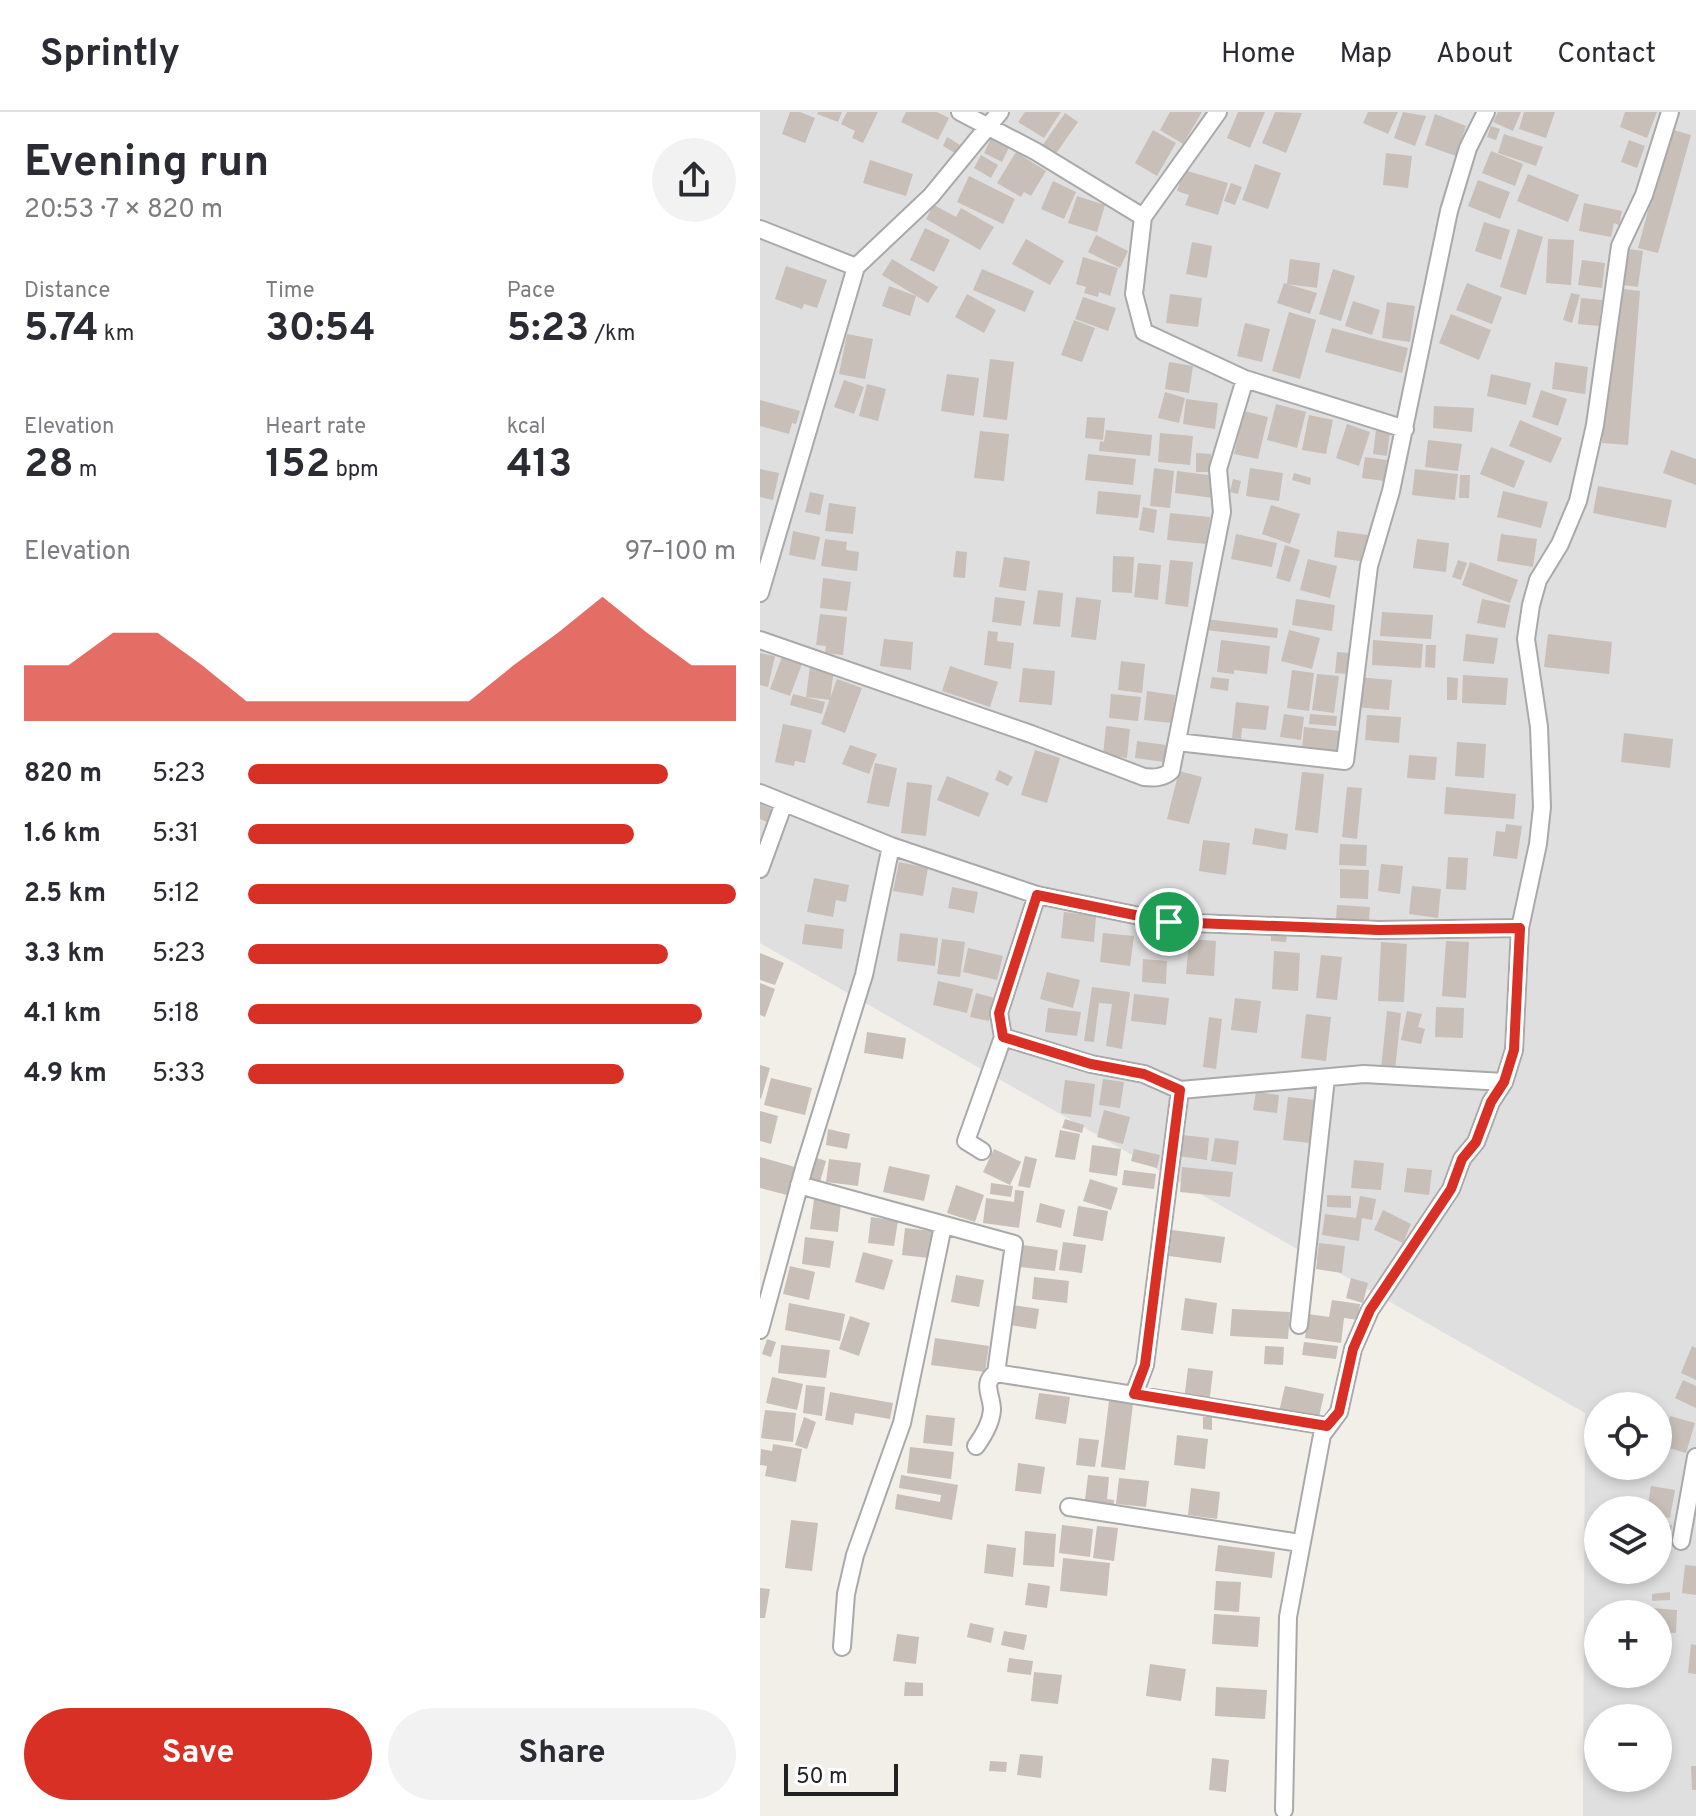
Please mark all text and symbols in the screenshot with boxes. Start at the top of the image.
text: Sprintly [40,31,180,80]
text: Home [1221,37,1295,73]
text: Map [1339,37,1392,73]
text: About [1436,37,1513,73]
text: Contact [1557,37,1656,73]
text: Evening run [24,136,269,192]
button: share [652,138,736,222]
text: 20:53 · 7 × 820 m [24,194,223,227]
text: Distance [24,278,110,305]
text: Time [265,278,315,305]
text: Pace [507,278,555,305]
text: 5.74 [24,305,99,355]
text: 30:54 [265,305,376,355]
text: 5:23 [507,305,589,355]
text: km [99,321,134,348]
text: /km [589,321,635,348]
text: Elevation [24,414,114,441]
text: Heart rate [265,414,366,441]
text: kcal [507,414,546,441]
text: 28 [24,441,74,491]
text: 152 [265,441,330,491]
text: 413 [507,441,572,491]
text: m [74,457,97,484]
text: bpm [330,457,379,484]
text: Elevation [24,536,131,569]
text: 97–100 m [625,536,736,569]
text: 820 m [24,758,102,791]
text: 5:23 [152,758,206,791]
text: 1.6 km [24,818,101,851]
text: 5:31 [152,818,199,851]
text: 2.5 km [24,878,106,911]
text: 5:12 [152,878,200,911]
pin [1135,888,1203,956]
icon: arrive [1147,900,1191,944]
text: 3.3 km [24,938,105,971]
text: 5:23 [152,938,206,971]
text: 4.1 km [24,998,101,1031]
text: 5:18 [152,998,200,1031]
text: 4.9 km [24,1058,107,1091]
text: 5:33 [152,1058,205,1091]
map controls [1584,1392,1672,1792]
button: locate [1584,1392,1672,1480]
button: layers [1584,1496,1672,1584]
button: + [1584,1600,1672,1688]
button: − [1584,1704,1672,1792]
button: Save [24,1708,372,1800]
button: Share [388,1708,736,1800]
scale bar [784,1760,898,1796]
text: 50 m [796,1764,848,1791]

